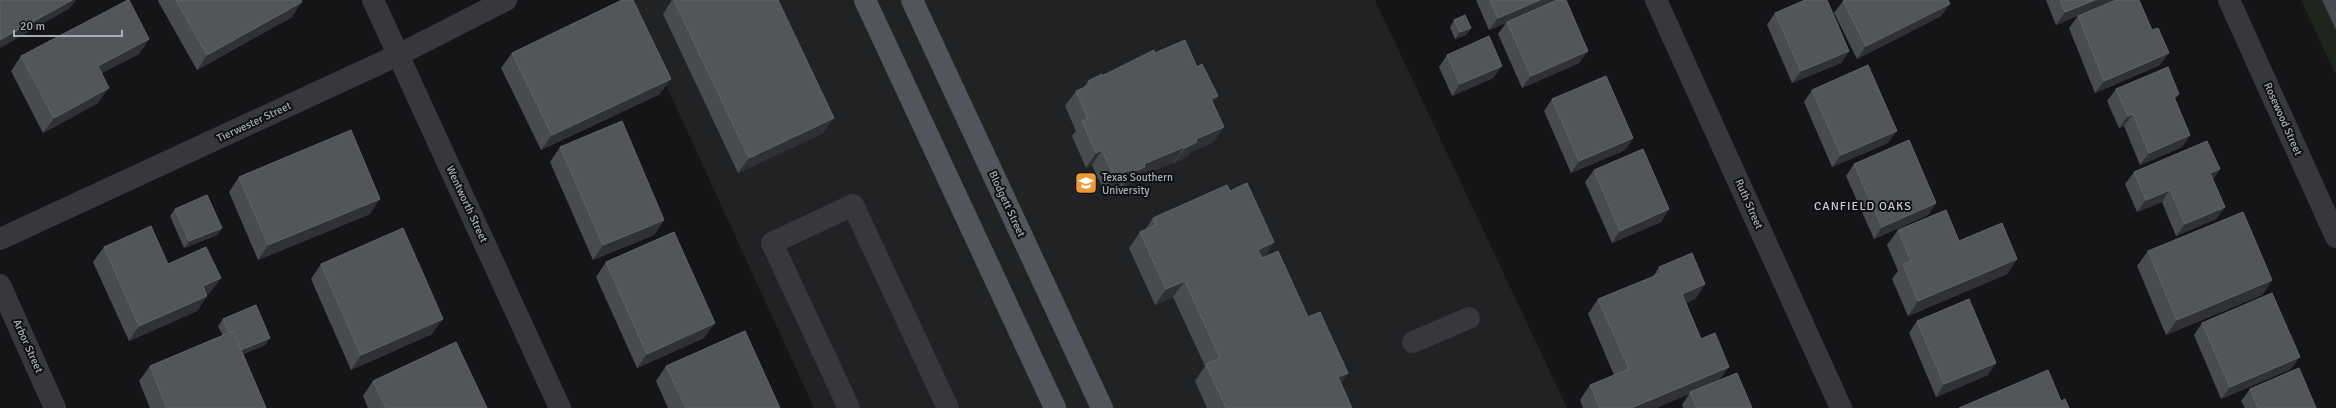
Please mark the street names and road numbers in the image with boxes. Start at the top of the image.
street label: Rosewood Street [2261,80,2305,158]
street label: Tierwester Street [215,99,293,145]
street label: Wentworth Street [444,164,491,245]
street label: Blodgett Street [986,169,1028,239]
street label: Ruth Street [1732,177,1766,231]
street label: Arbor Street [10,317,46,375]

